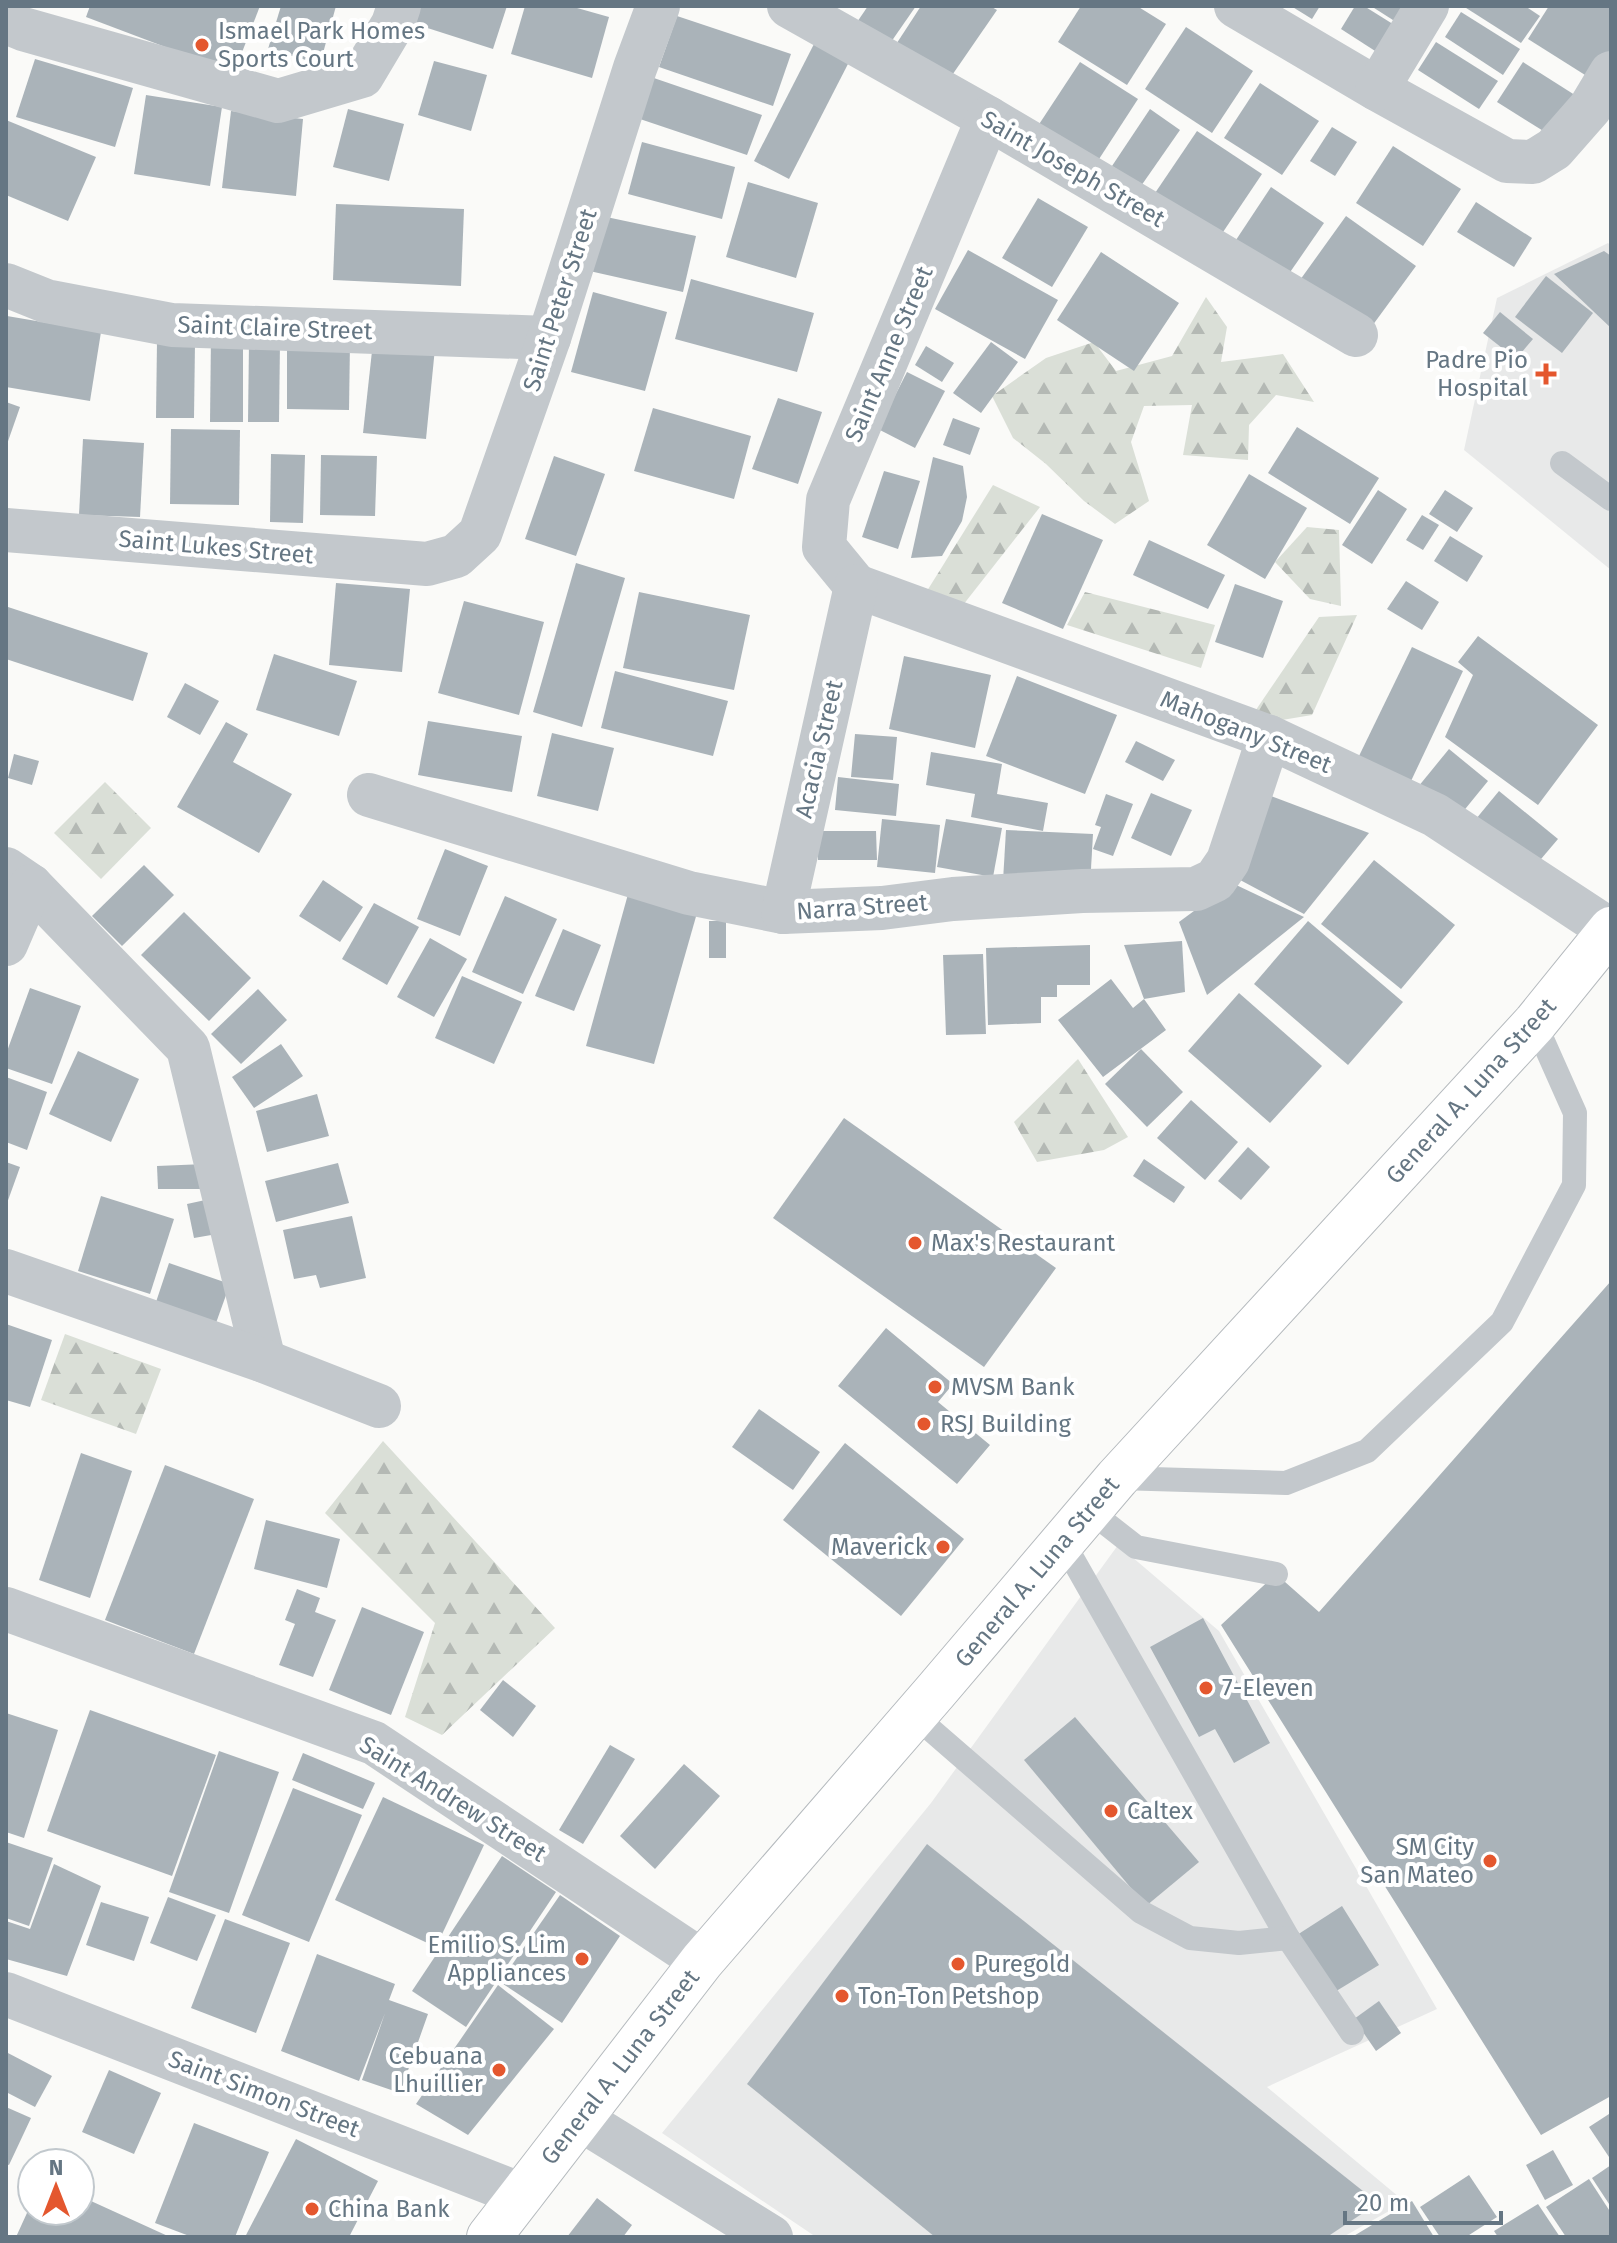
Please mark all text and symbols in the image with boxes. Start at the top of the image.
place label: Ismael Park Homes Sports Court [218,17,425,73]
marker: Ismael Park Homes Sports Court [193,36,211,54]
street label: Saint Joseph Street [976,105,1170,233]
street label: Saint Peter Street [517,205,603,395]
street label: Saint Anne Street [839,262,939,446]
street label: Saint Claire Street [177,311,373,345]
place label: Padre Pio Hospital [1425,346,1528,402]
marker: Padre Pio Hospital [1535,363,1557,385]
street label: Saint Lukes Street [117,525,315,569]
street label: Acacia Street [790,677,849,821]
street label: Mahogany Street [1156,685,1336,779]
street label: Narra Street [795,888,929,926]
street label: General A. Luna Street [1380,992,1562,1190]
place label: Max's Restaurant [931,1229,1115,1257]
marker: Max's Restaurant [906,1234,924,1252]
place label: MVSM Bank [951,1373,1075,1401]
marker: MVSM Bank [926,1378,944,1396]
place label: RSJ Building [940,1410,1071,1438]
marker: RSJ Building [915,1415,933,1433]
street label: General A. Luna Street [949,1471,1125,1673]
place label: Maverick [831,1533,928,1561]
marker: Maverick [934,1538,952,1556]
place label: 7-Eleven [1222,1674,1314,1702]
marker: 7-Eleven [1197,1679,1215,1697]
street label: Saint Andrew Street [355,1730,552,1868]
place label: Caltex [1127,1797,1193,1825]
marker: Caltex [1102,1802,1120,1820]
place label: SM City San Mateo [1360,1833,1474,1889]
marker: SM City San Mateo [1481,1852,1499,1870]
place label: Emilio S. Lim Appliances [427,1931,566,1987]
marker: Emilio S. Lim Appliances [573,1950,591,1968]
place label: Puregold [974,1950,1070,1978]
marker: Puregold [949,1955,967,1973]
street label: General A. Luna Street [535,1964,705,2170]
place label: Ton-Ton Petshop [858,1982,1040,2010]
marker: Ton-Ton Petshop [833,1987,851,2005]
place label: Cebuana Lhuillier [389,2042,484,2098]
street label: Saint Simon Street [165,2045,364,2143]
marker: Cebuana Lhuillier [490,2061,508,2079]
north arrow [16,2147,96,2227]
text: N [49,2154,63,2181]
scale bar [1345,2175,1501,2225]
text: 20 m [1357,2189,1409,2217]
place label: China Bank [328,2195,450,2223]
marker: China Bank [303,2200,321,2218]

